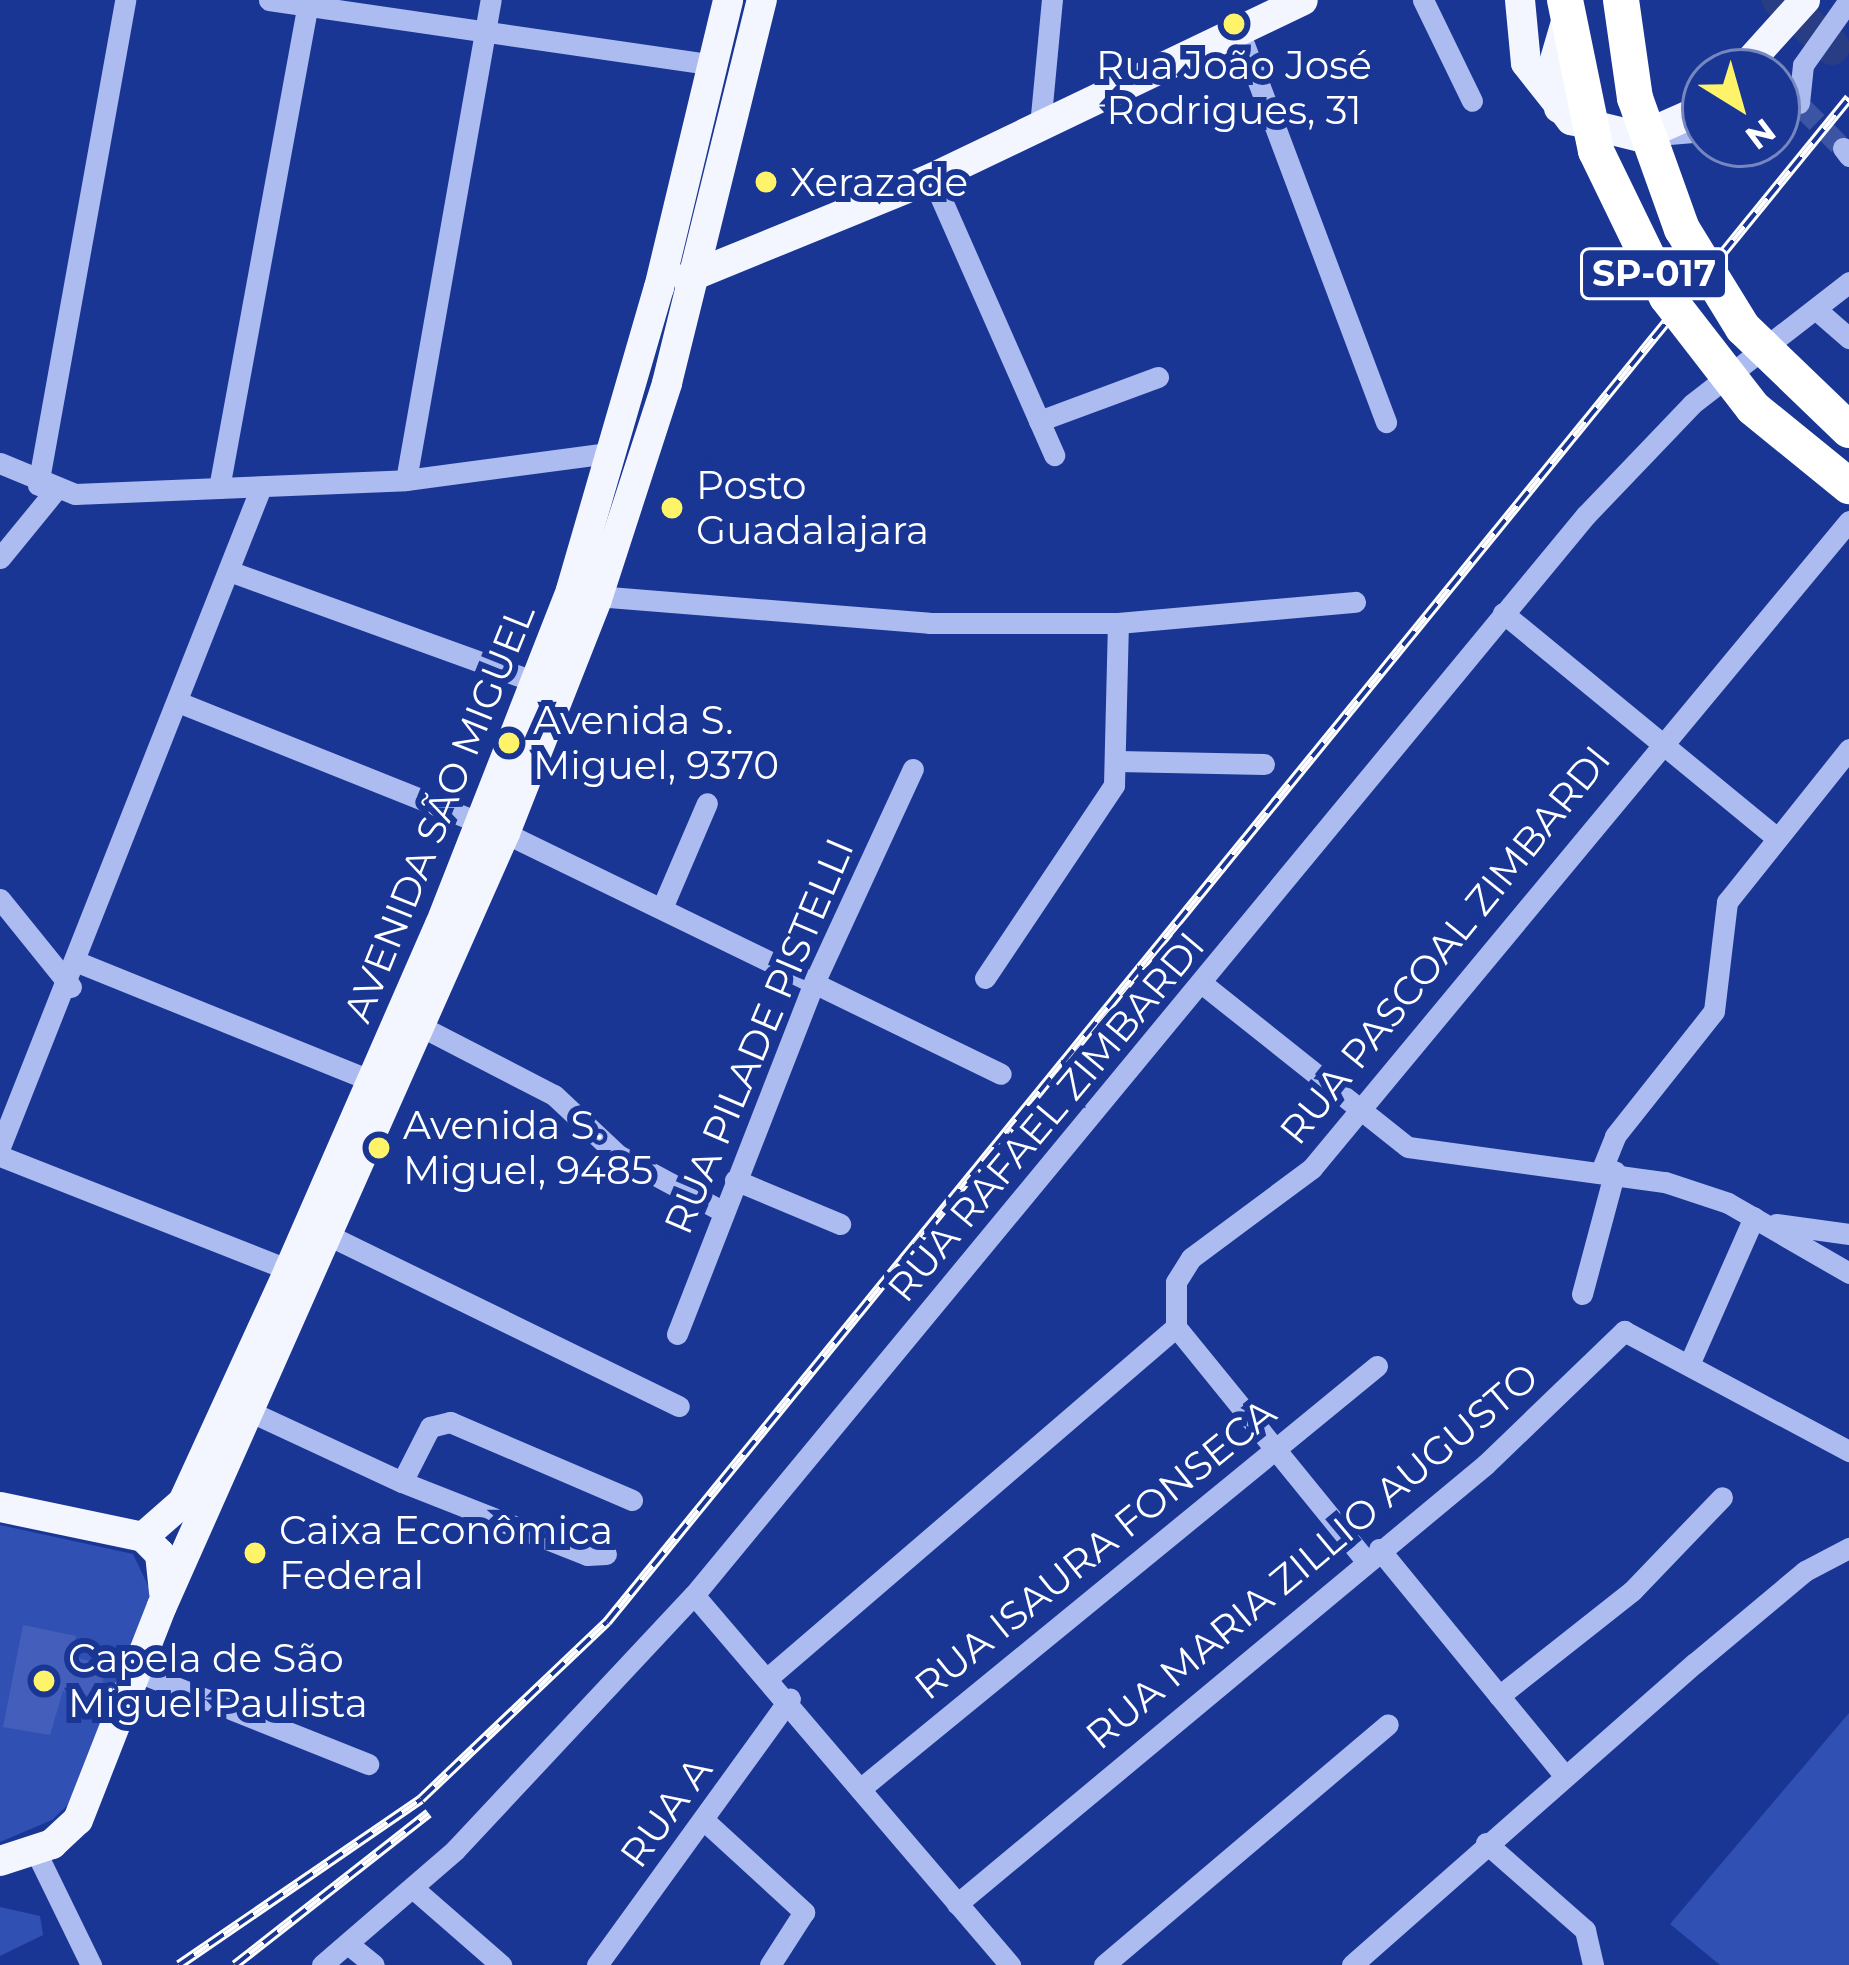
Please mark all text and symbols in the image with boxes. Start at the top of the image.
marker: Rua João José Rodrigues, 31 [1221,11,1247,37]
place label: Rua João José Rodrigues, 31 [1096,43,1372,134]
north arrow [1681,48,1801,168]
text: N [1738,110,1784,158]
place label: Xerazade [790,159,968,205]
marker: Xerazade [753,169,779,195]
road number: SP-017 [1579,244,1729,304]
place label: Posto Guadalajara [696,463,929,554]
marker: Posto Guadalajara [659,495,685,521]
street label: AVENIDA SÃO MIGUEL [334,597,544,1029]
place label: Avenida S. Miguel, 9370 [533,698,779,789]
marker: Avenida S. Miguel, 9370 [496,730,522,756]
street label: RUA PASCOAL ZIMBARDI [1270,737,1620,1153]
street label: RUA PILADE PISTELLI [654,831,864,1241]
street label: RUA RAFAEL ZIMBARDI [878,923,1214,1311]
place label: Avenida S. Miguel, 9485 [403,1103,653,1194]
marker: Avenida S. Miguel, 9485 [366,1135,392,1161]
street label: RUA MARIA ZILLIO AUGUSTO [1077,1353,1547,1759]
street label: RUA ISAURA FONSECA [905,1389,1285,1709]
place label: Caixa Econômica Federal [279,1508,613,1599]
marker: Caixa Econômica Federal [242,1540,268,1566]
place label: Capela de São Miguel Paulista [68,1636,368,1727]
marker: Capela de São Miguel Paulista [31,1668,57,1694]
street label: RUA A [610,1748,722,1876]

